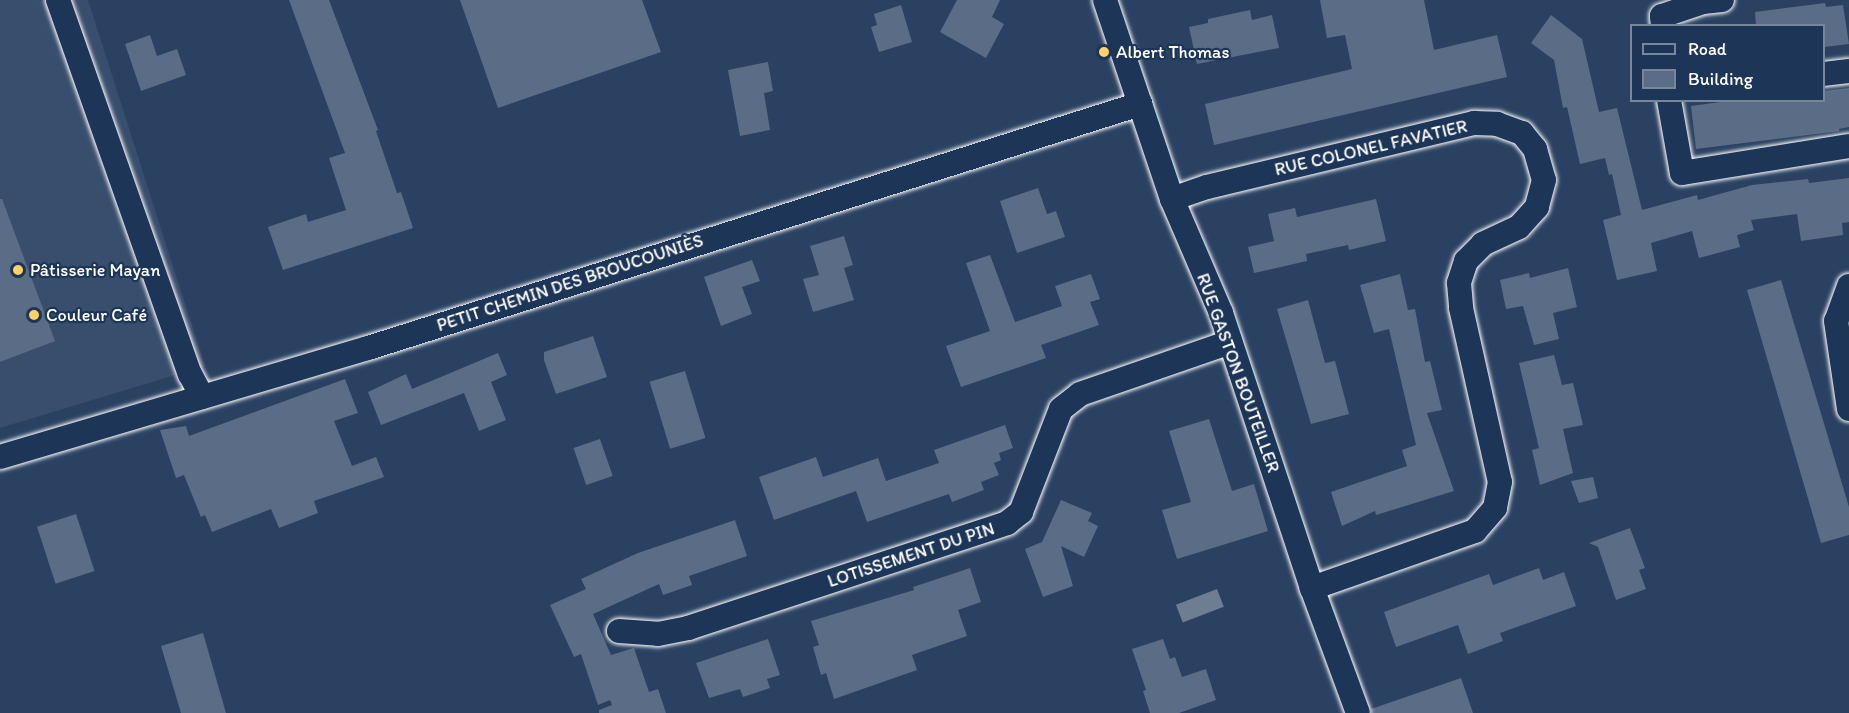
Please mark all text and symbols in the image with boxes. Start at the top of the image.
legend [1630,24,1825,102]
text: Road [1688,38,1727,60]
place label: Albert Thomas [1116,41,1229,63]
marker: Albert Thomas [1097,45,1111,59]
text: Building [1688,68,1753,90]
street label: RUE COLONEL FAVATIER [1272,115,1470,181]
street label: PETIT CHEMIN DES BROUCOUNIÈS [436,230,704,336]
place label: Pâtisserie Mayan [30,259,160,281]
marker: Pâtisserie Mayan [11,263,25,277]
street label: RUE GASTON BOUTEILLER [1191,269,1285,477]
place label: Couleur Café [46,304,147,326]
marker: Couleur Café [27,308,41,322]
street label: LOTISSEMENT DU PIN [825,518,997,592]

